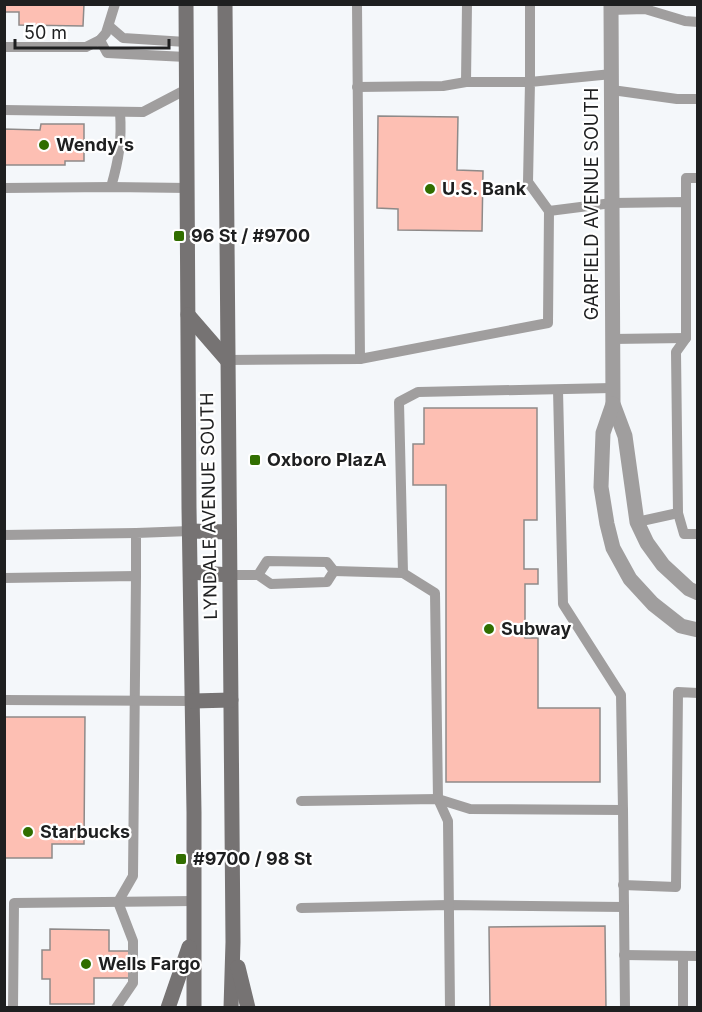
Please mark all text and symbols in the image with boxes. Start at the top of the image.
scale bar [15,12,170,50]
text: 50 m [24,22,67,43]
street label: GARFIELD AVENUE SOUTH [581,88,602,320]
place label: Wendy's [56,134,134,155]
marker: Wendy's [37,138,51,152]
place label: U.S. Bank [442,178,527,199]
marker: U.S. Bank [423,182,437,196]
place label: 96 St / #9700 [191,225,310,246]
marker: 96 St / #9700 [172,229,186,243]
street label: LYNDALE AVENUE SOUTH [196,392,221,620]
place label: Oxboro PlazA [267,449,387,470]
marker: Oxboro PlazA [248,453,262,467]
place label: Subway [501,618,571,639]
marker: Subway [482,622,496,636]
place label: Starbucks [40,821,130,842]
marker: Starbucks [21,825,35,839]
place label: #9700 / 98 St [193,848,312,869]
marker: #9700 / 98 St [174,852,188,866]
place label: Wells Fargo [98,953,201,974]
marker: Wells Fargo [79,957,93,971]

